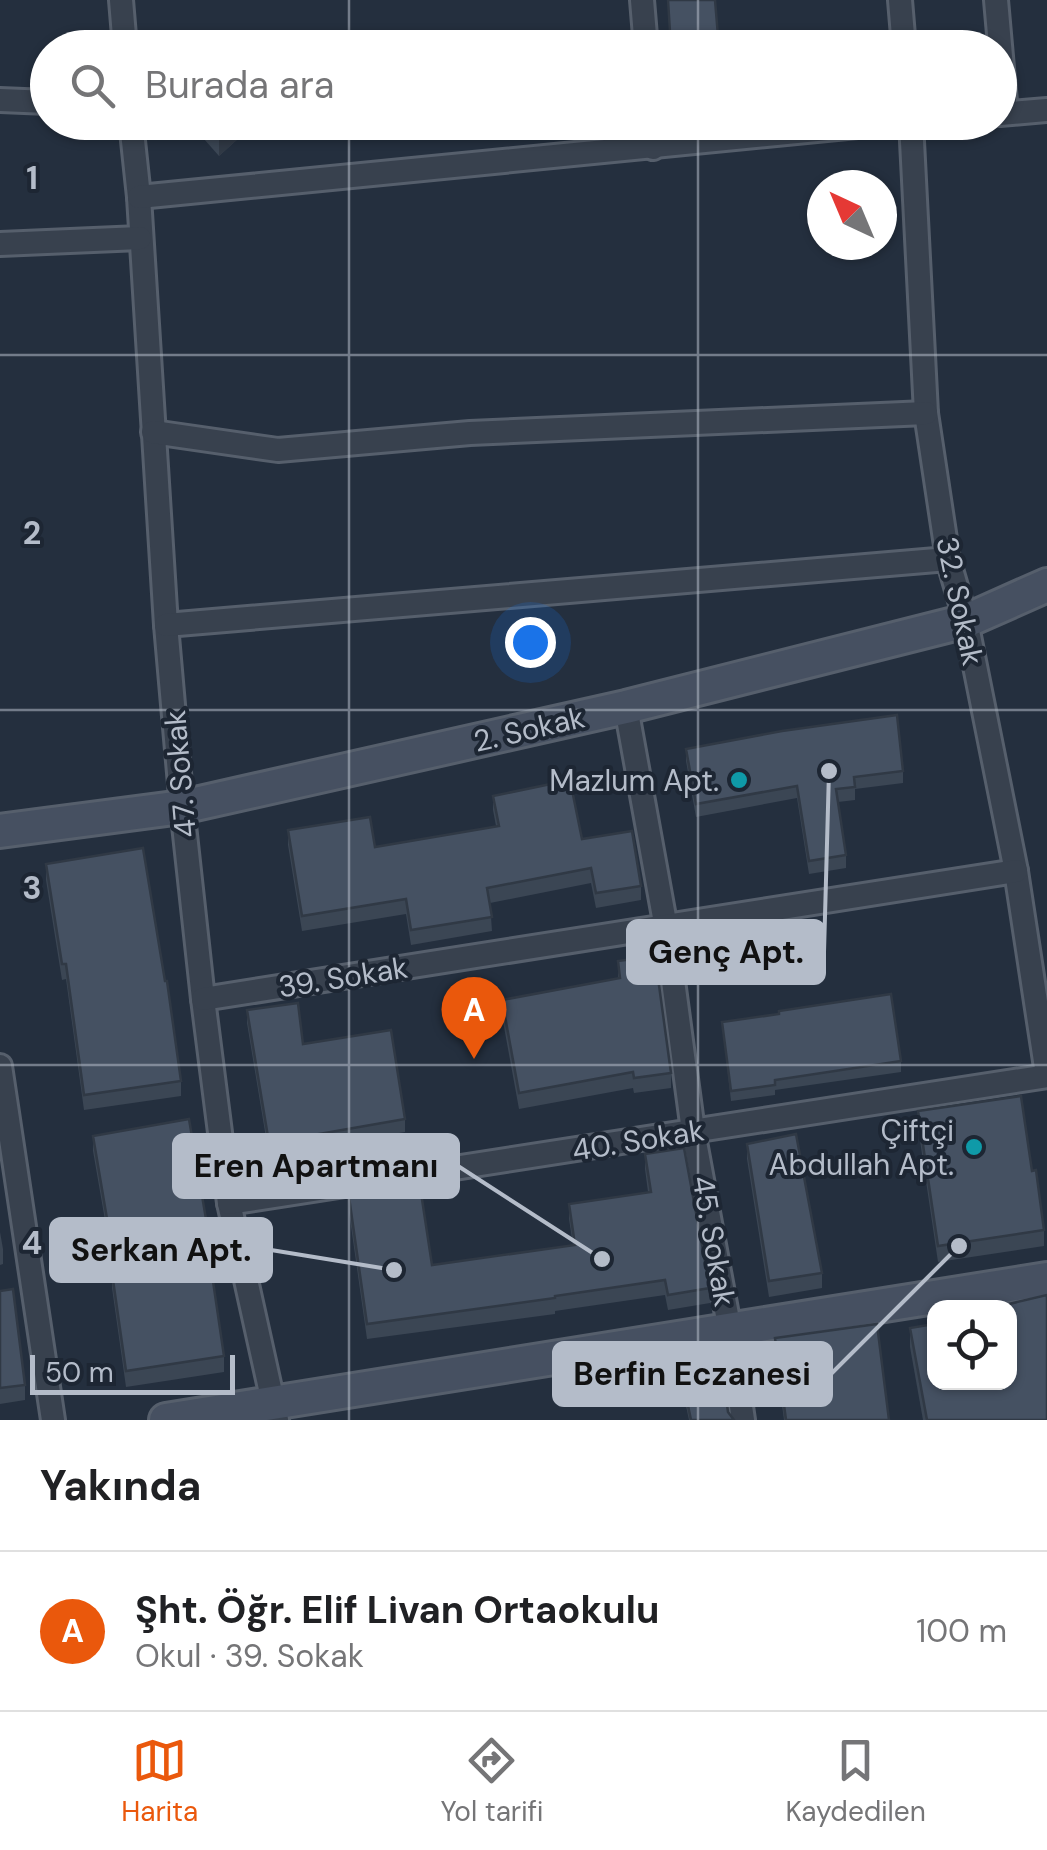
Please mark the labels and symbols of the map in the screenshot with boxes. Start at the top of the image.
text: 1 [26,157,38,199]
north arrow [807,170,897,260]
text: 2 [23,512,41,554]
street label: 32. Sokak [927,533,993,669]
your location [505,617,556,668]
street label: 2. Sokak [470,697,588,761]
street label: 47. Sokak [155,709,205,839]
place label: Mazlum Apt. [549,761,719,800]
marker: Mazlum Apt. [728,769,750,791]
text: 3 [22,867,42,909]
callout: Genç Apt. [628,921,824,983]
text: Genç Apt. [648,931,804,973]
street label: 39. Sokak [276,948,410,1006]
pin: A [442,976,506,1059]
street label: 40. Sokak [569,1110,707,1170]
place label: Çiftçi Abdullah Apt. [769,1111,954,1184]
callout: Eren Apartmanı [174,1135,458,1197]
marker: Çiftçi Abdullah Apt. [963,1136,985,1158]
text: Eren Apartmanı [194,1145,438,1187]
street label: 45. Sokak [683,1173,745,1309]
callout: Serkan Apt. [51,1219,271,1281]
text: 4 [22,1222,42,1264]
text: Serkan Apt. [71,1229,251,1271]
callout: Berfin Eczanesi [554,1343,831,1405]
scale bar [30,1350,235,1394]
text: Berfin Eczanesi [573,1353,811,1395]

